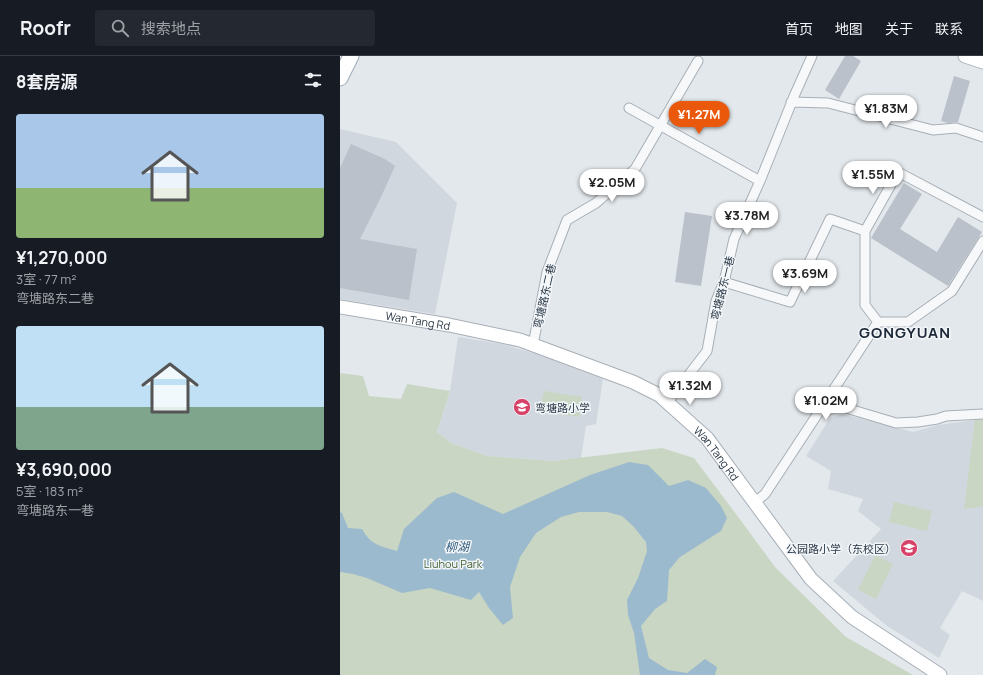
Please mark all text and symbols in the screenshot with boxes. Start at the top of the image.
search box [95,10,375,46]
text: Roofr [20,15,71,41]
icon: search [109,17,131,39]
text: 搜索地点 [141,18,201,39]
text: 首页 [785,19,813,38]
text: 地图 [835,19,863,38]
text: 关于 [885,19,913,38]
text: 联系 [935,19,963,38]
icon: filters [302,69,324,91]
text: 8套房源 [16,70,77,93]
pin: ¥1.83M [853,95,919,129]
text: ¥1.83M [864,99,908,117]
pin: ¥1.27M [666,101,732,135]
text: ¥1.27M [678,105,720,123]
icon: home [134,140,206,212]
pin: ¥1.55M [840,161,906,195]
text: ¥1.55M [851,165,895,183]
pin: ¥2.05M [579,169,645,203]
text: ¥2.05M [589,173,635,191]
pin: ¥3.78M [714,202,780,236]
text: ¥3.78M [724,206,770,224]
text: ¥1,270,000 [16,246,107,269]
street label: 弯塘路东一巷 [707,254,737,322]
pin: ¥3.69M [772,260,838,294]
street label: 弯塘路东二巷 [529,262,559,330]
text: ¥3.69M [782,264,828,282]
text: 3室 · 77 m² [16,270,77,288]
text: 弯塘路东二巷 [16,289,94,307]
street label: Wan Tang Rd [384,307,451,333]
district label: GONGYUAN [859,322,951,343]
icon: home [134,352,206,424]
pin: ¥1.32M [657,372,723,406]
text: ¥1.32M [668,376,712,394]
pin: ¥1.02M [793,387,859,421]
text: ¥1.02M [804,391,848,409]
school or university icon: 弯塘路小学 [512,397,532,417]
place label: 弯塘路小学 [535,400,590,415]
street label: Wan Tang Rd [691,423,743,483]
text: ¥3,690,000 [16,458,112,481]
text: 5室 · 183 m² [16,482,83,500]
text: 弯塘路东一巷 [16,501,94,519]
water label: 柳湖 [445,538,471,555]
school or university icon: 公园路小学（东校区） [899,538,919,558]
place label: 公园路小学（东校区） [786,541,896,556]
park label: Liuhou Park [424,556,483,571]

